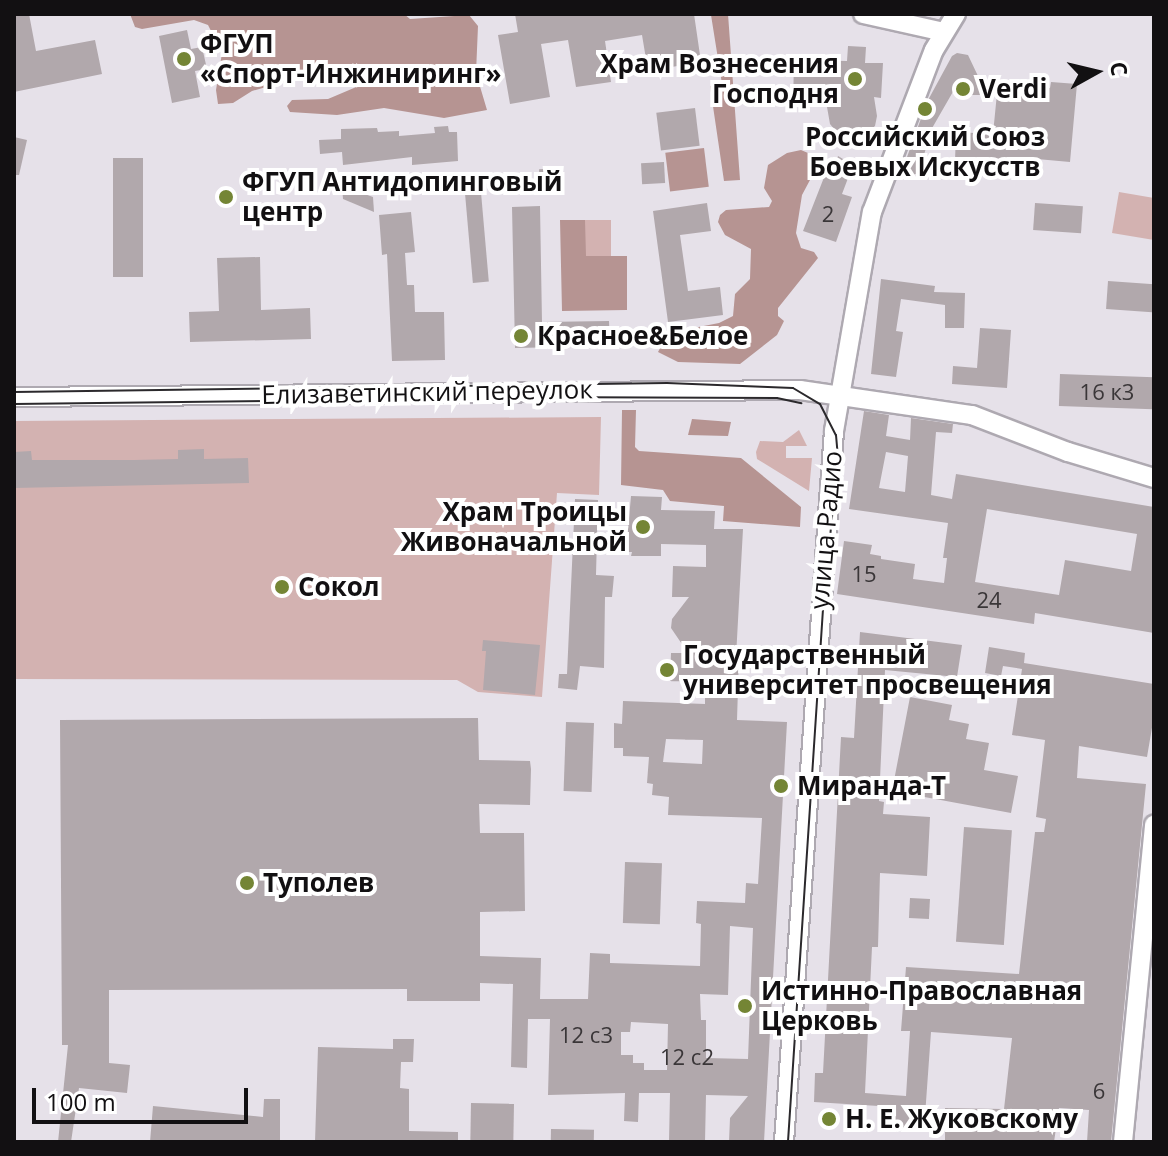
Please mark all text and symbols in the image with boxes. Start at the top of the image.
place label: ФГУП «Спорт-Инжиниринг» [200,28,502,90]
north arrow [1056,32,1136,112]
place label: Храм Вознесения Господня [600,48,839,110]
marker: ФГУП «Спорт-Инжиниринг» [175,50,193,68]
text: С [1104,60,1136,78]
marker: Храм Вознесения Господня [846,70,864,88]
place label: Verdi [979,73,1047,105]
marker: Verdi [954,80,972,98]
marker: Российский Союз Боевых Искусств [916,100,934,118]
place label: Российский Союз Боевых Искусств [805,121,1045,182]
place label: ФГУП Антидопинговый центр [242,166,563,228]
marker: ФГУП Антидопинговый центр [217,188,235,206]
house number: 2 [822,201,834,227]
place label: Красное&Белое [537,320,748,352]
marker: Красное&Белое [512,327,530,345]
street label: Елизаветинский переулок [261,374,593,410]
house number: 16 к3 [1080,379,1134,405]
street label: улица Радио [804,449,848,611]
place label: Храм Троицы Живоначальной [401,496,627,558]
marker: Храм Троицы Живоначальной [634,518,652,536]
house number: 15 [851,561,877,587]
place label: Сокол [298,571,380,603]
marker: Сокол [273,578,291,596]
house number: 24 [976,587,1002,613]
place label: Государственный университет просвещения [683,639,1052,700]
marker: Государственный университет просвещения [658,661,676,679]
place label: Миранда-Т [797,770,946,802]
marker: Миранда-Т [772,777,790,795]
place label: Туполев [263,867,374,899]
marker: Туполев [238,874,256,892]
place label: Истинно-Православная Церковь [761,975,1082,1036]
marker: Истинно-Православная Церковь [736,997,754,1015]
house number: 12 с3 [559,1022,613,1048]
house number: 12 с2 [660,1044,714,1070]
scale bar [36,1072,252,1122]
house number: 6 [1093,1078,1105,1104]
text: 100 m [46,1085,116,1118]
place label: Н. Е. Жуковскому [845,1103,1078,1135]
marker: Н. Е. Жуковскому [820,1110,838,1128]

